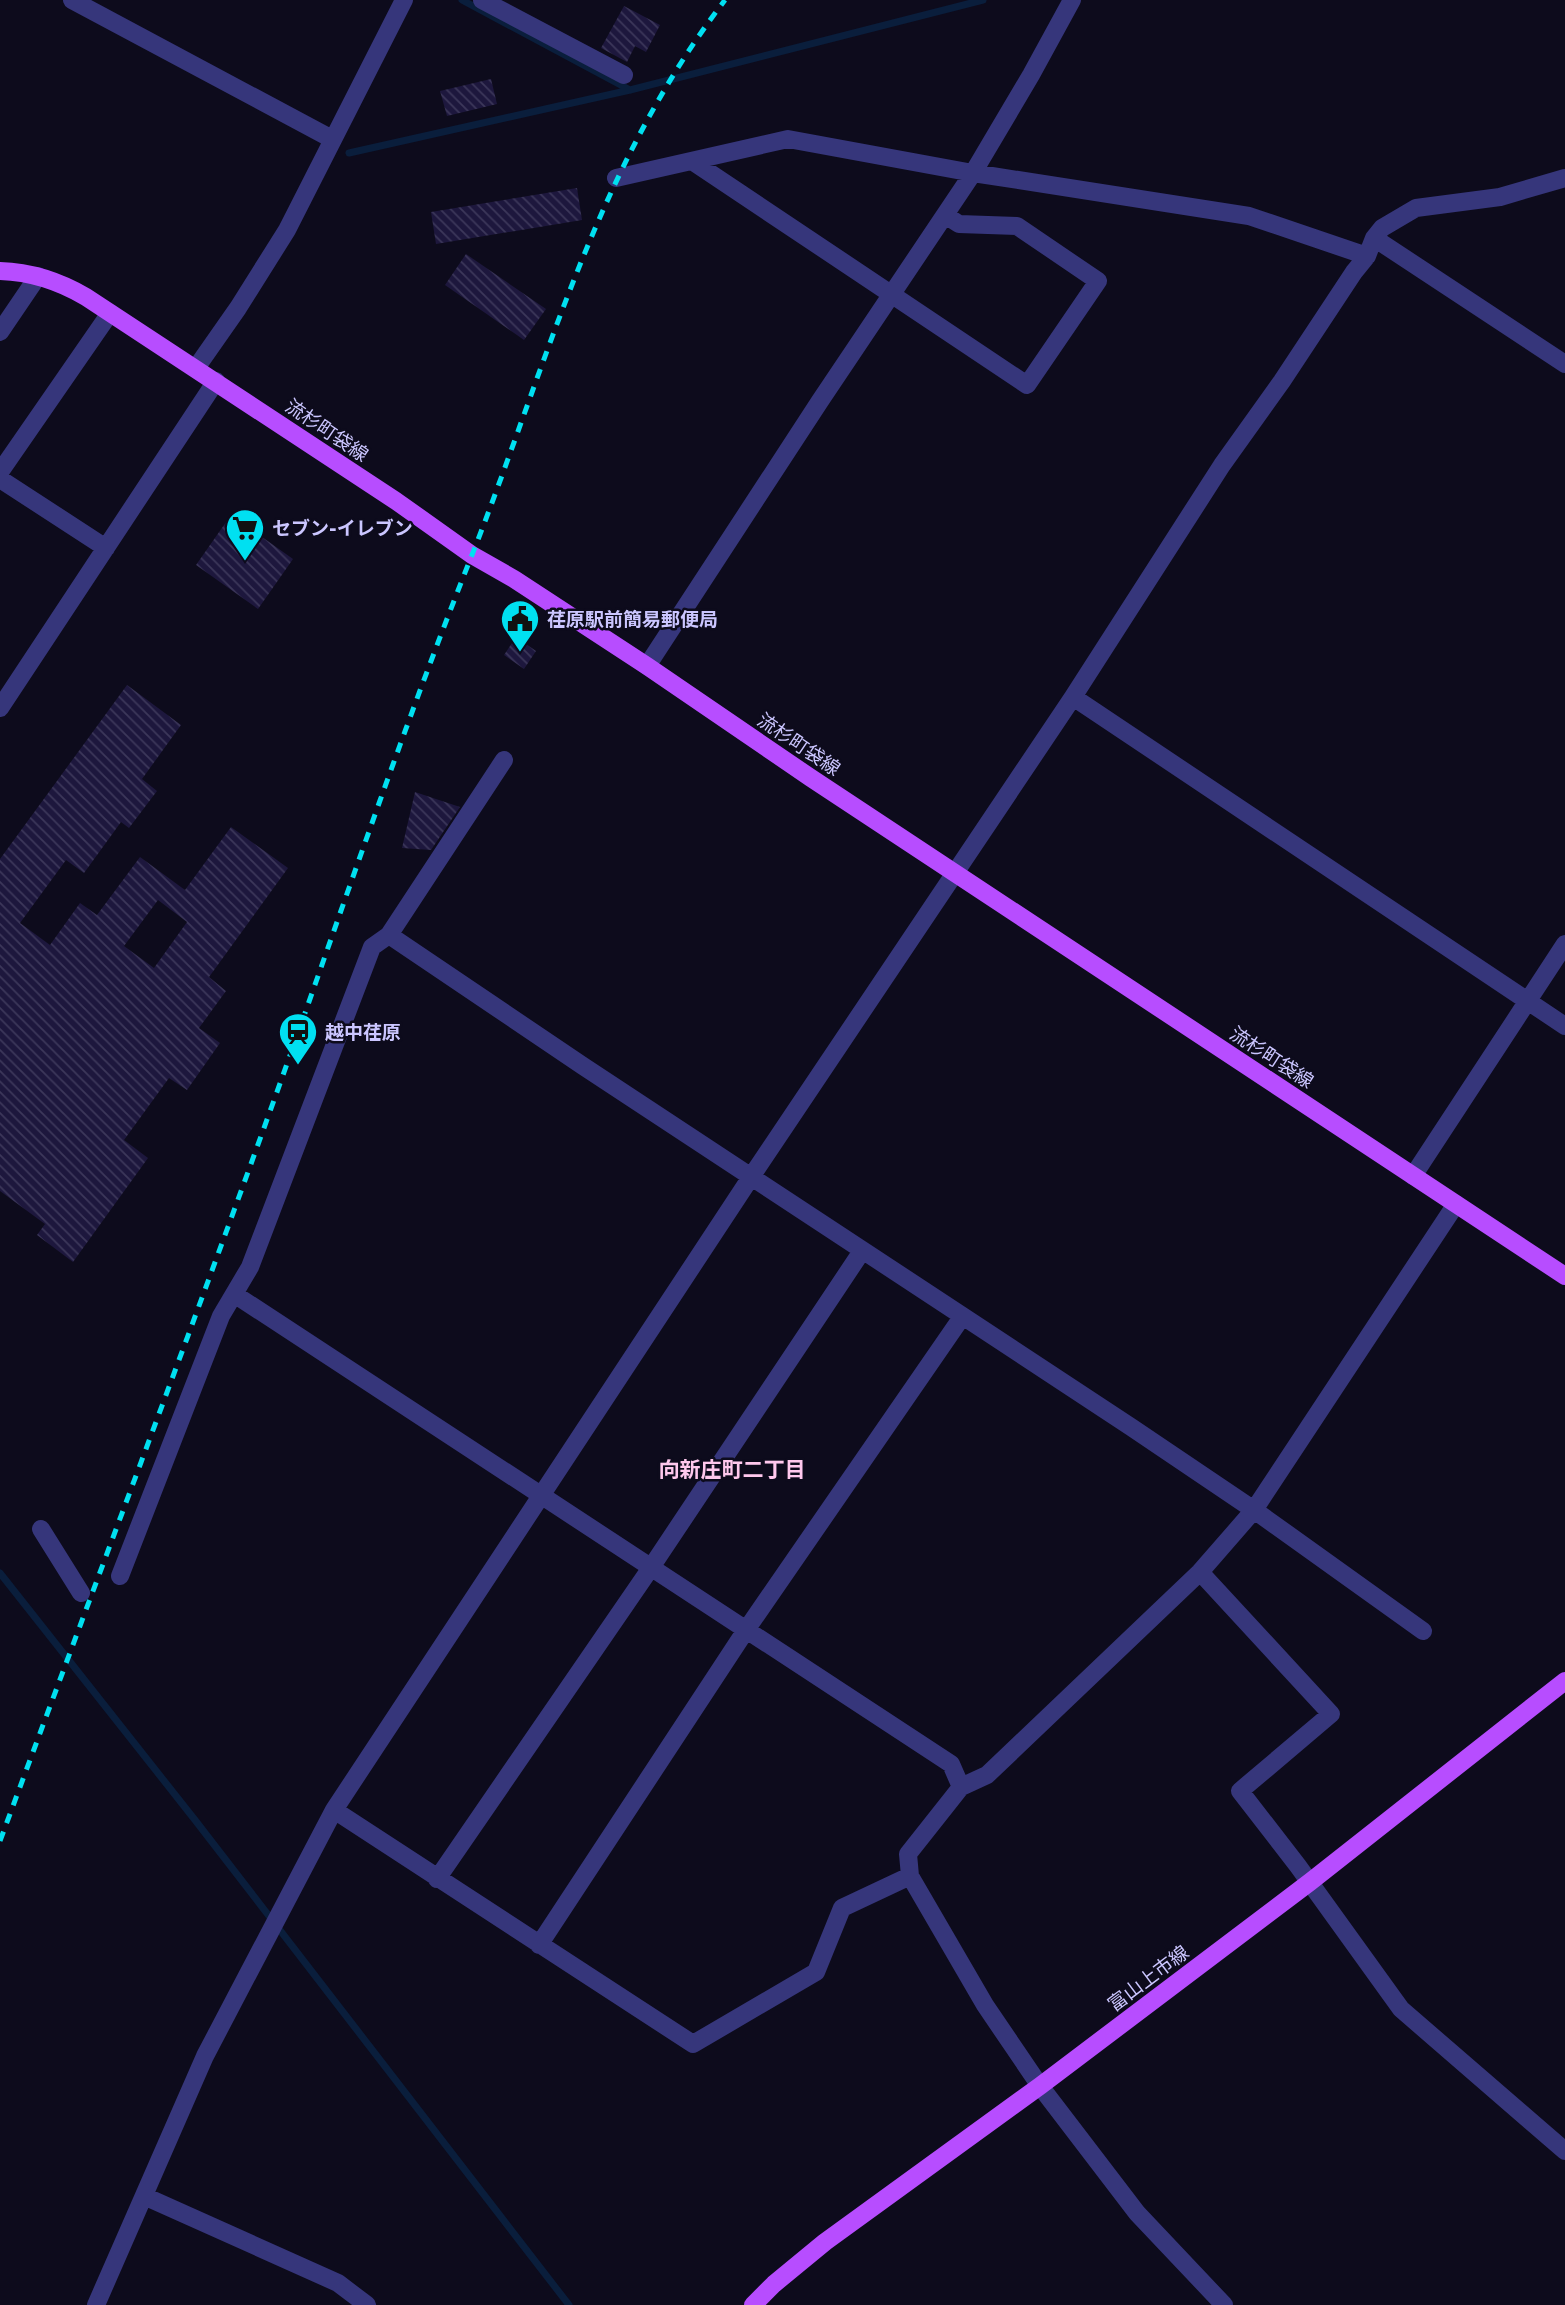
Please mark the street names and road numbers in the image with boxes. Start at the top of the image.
street label: 流杉町袋線 [281,393,373,467]
street label: 流杉町袋線 [753,707,845,781]
street label: 流杉町袋線 [1226,1021,1318,1093]
street label: 富山上市線 [1103,1940,1193,2016]

